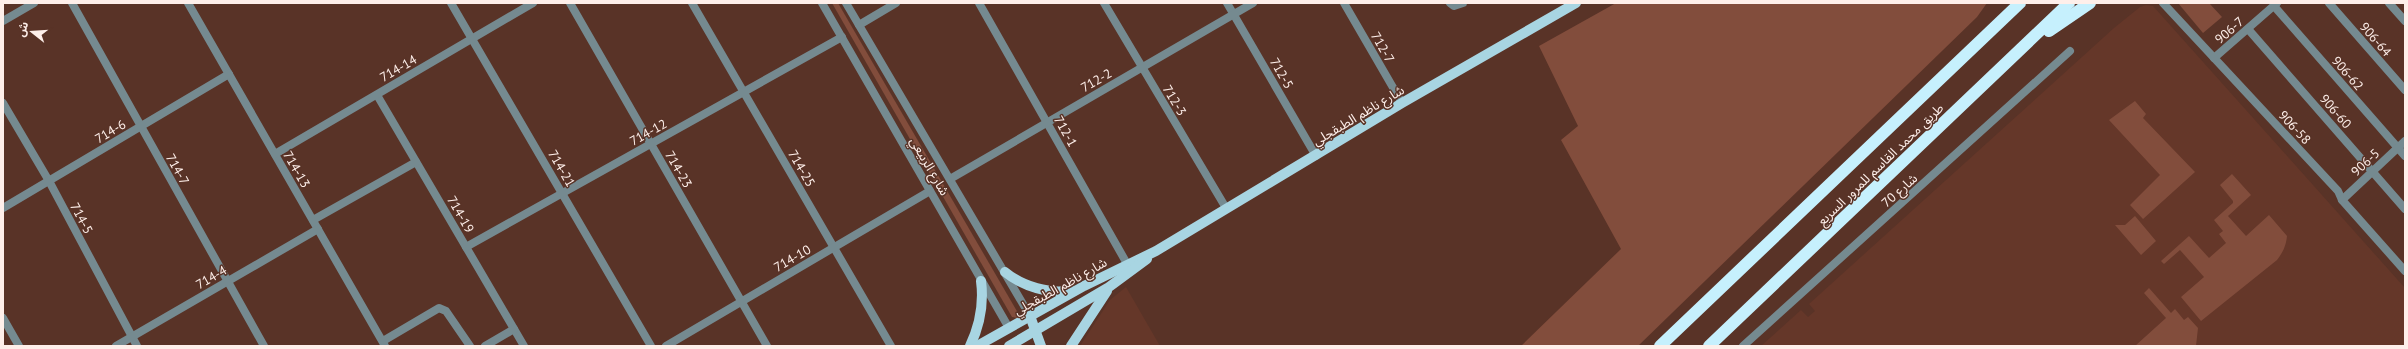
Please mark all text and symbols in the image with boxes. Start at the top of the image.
north arrow [12,12,52,52]
street label: 906-7 [2211,13,2247,48]
street label: 906-64 [2356,19,2395,60]
text: ش [14,20,31,38]
street label: 712-7 [1367,29,1398,66]
street label: 714-14 [377,51,420,86]
street label: 906-62 [2328,53,2367,94]
street label: 712-5 [1266,55,1297,92]
street label: 712-2 [1078,65,1115,96]
street label: شارع ناظم الطبقجلي [1309,81,1408,151]
street label: 712-3 [1159,82,1190,119]
street label: 906-60 [2316,91,2355,132]
street label: طريق محمد القاسم للمرور السريع [1814,99,1949,231]
street label: 906-58 [2275,107,2315,148]
street label: 712-1 [1050,113,1081,150]
street label: 714-12 [627,115,670,150]
street label: 714-6 [92,116,129,147]
street label: شارع الربيعي [904,134,953,200]
street label: 906-5 [2347,145,2383,180]
street label: 714-21 [544,147,579,190]
street label: 714-25 [784,147,819,190]
street label: 714-13 [279,148,314,191]
street label: 714-23 [661,148,696,191]
street label: 714-7 [162,151,193,188]
street label: شارع 70 [1878,170,1922,213]
street label: 714-19 [443,193,478,236]
street label: 714-5 [66,200,97,237]
street label: 714-10 [771,241,814,276]
street label: شارع ناظم الطبقجلي [1011,254,1111,321]
street label: 714-4 [193,262,230,293]

